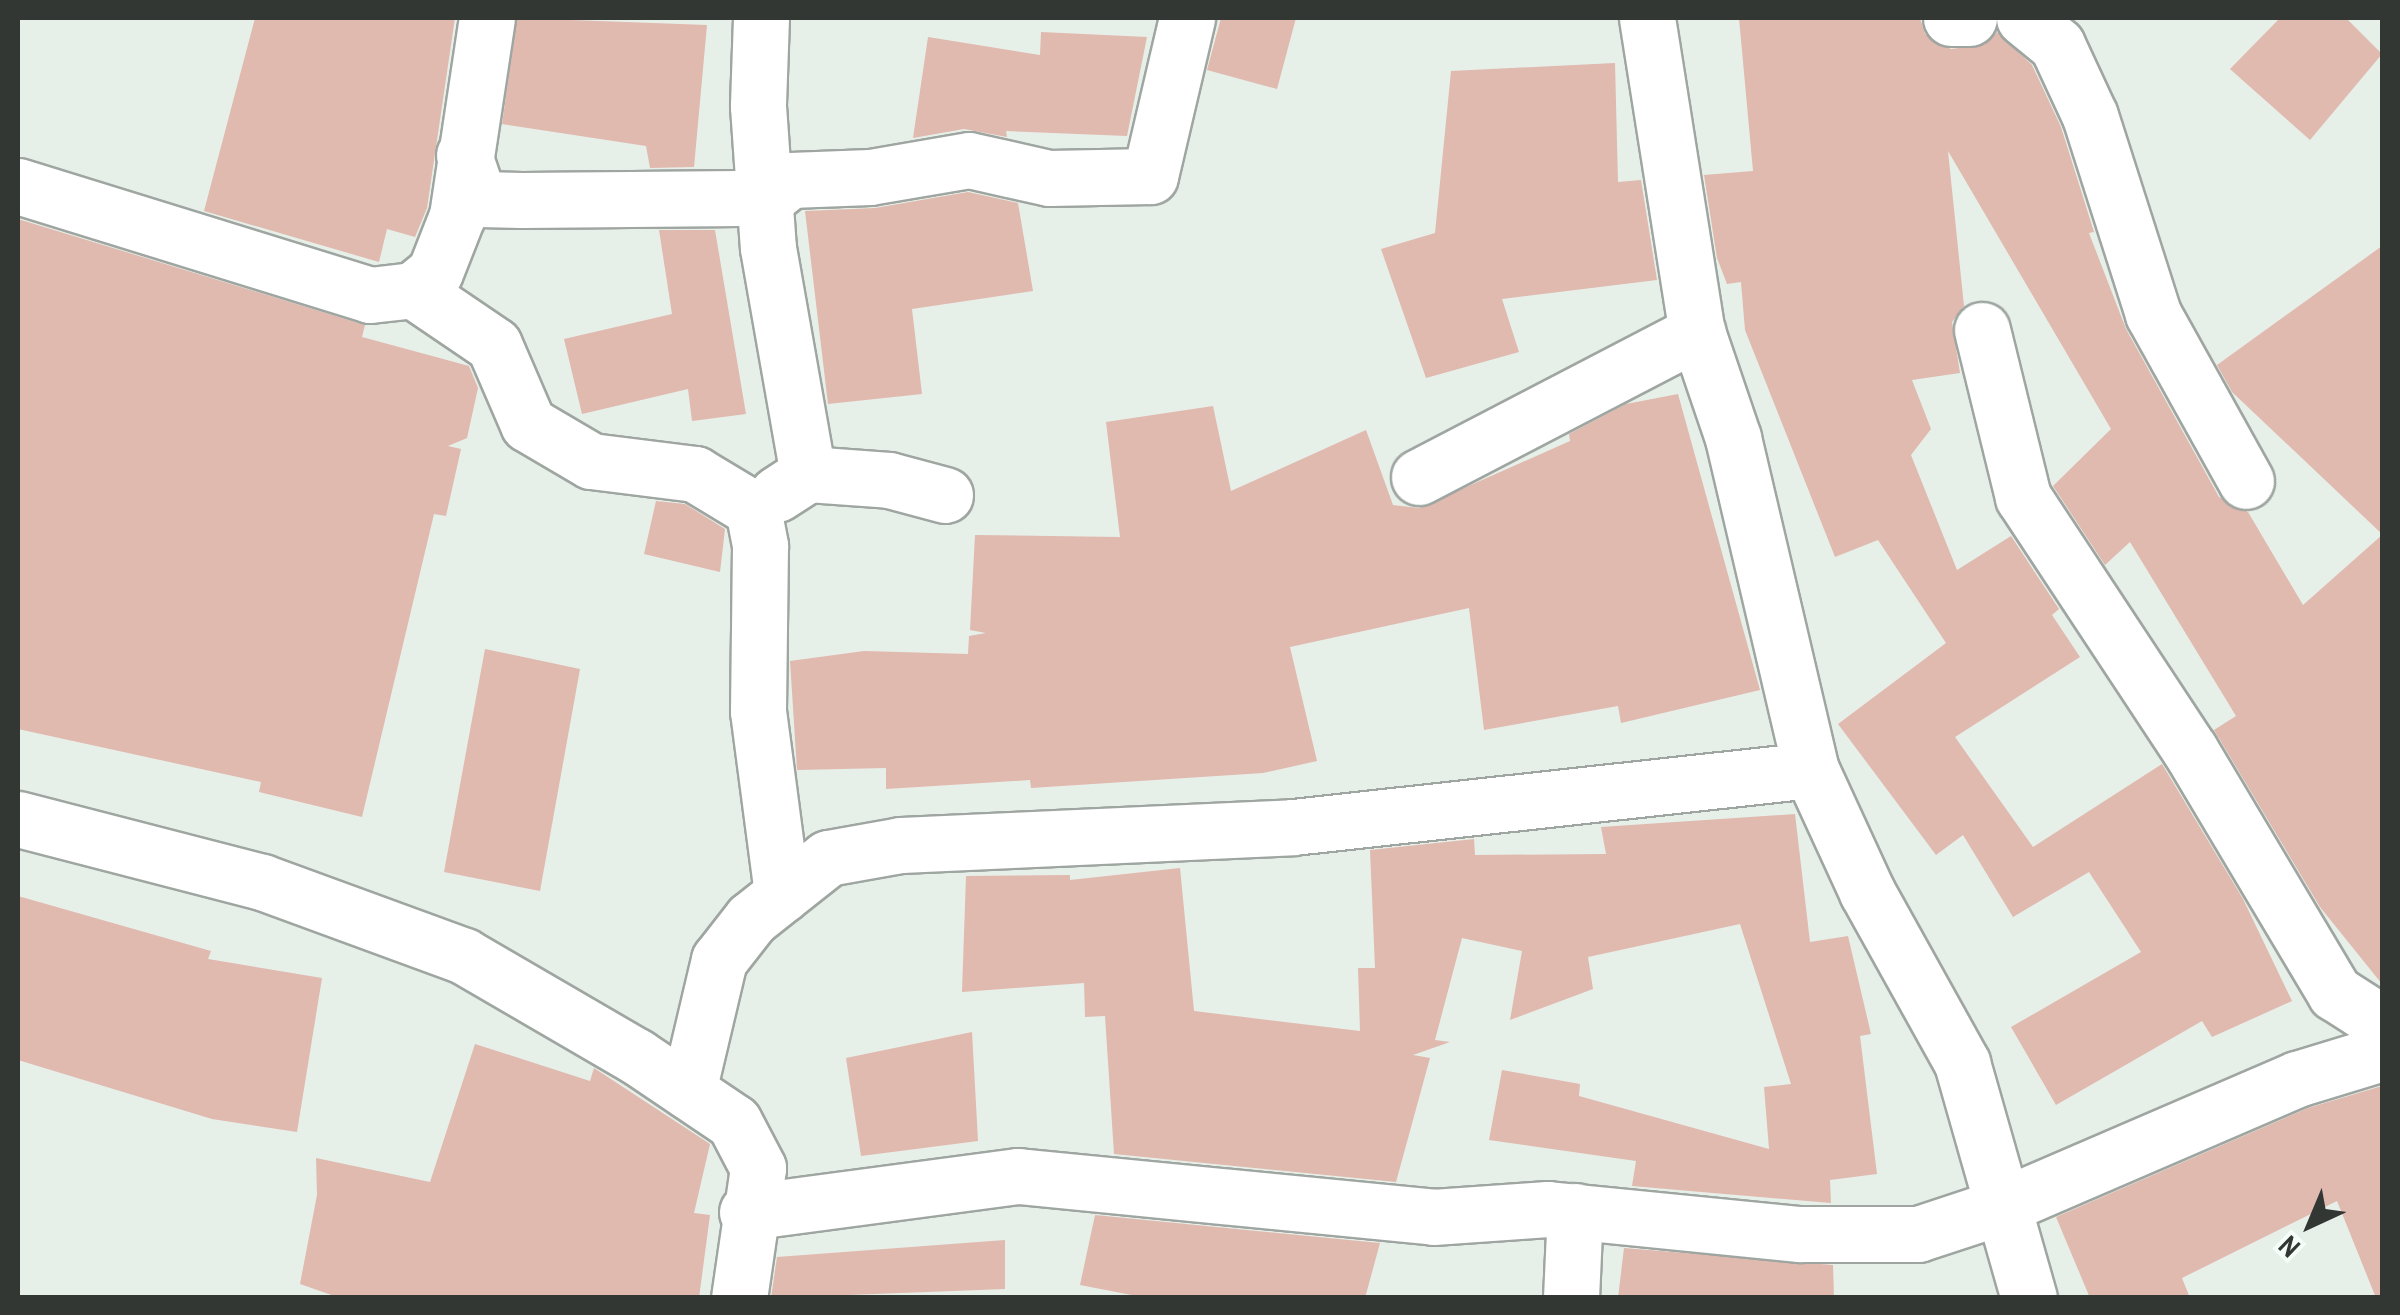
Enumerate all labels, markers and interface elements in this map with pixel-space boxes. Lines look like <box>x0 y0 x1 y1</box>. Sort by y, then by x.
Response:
north arrow <box>2260 1175 2360 1275</box>
text: N <box>2270 1227 2308 1266</box>

